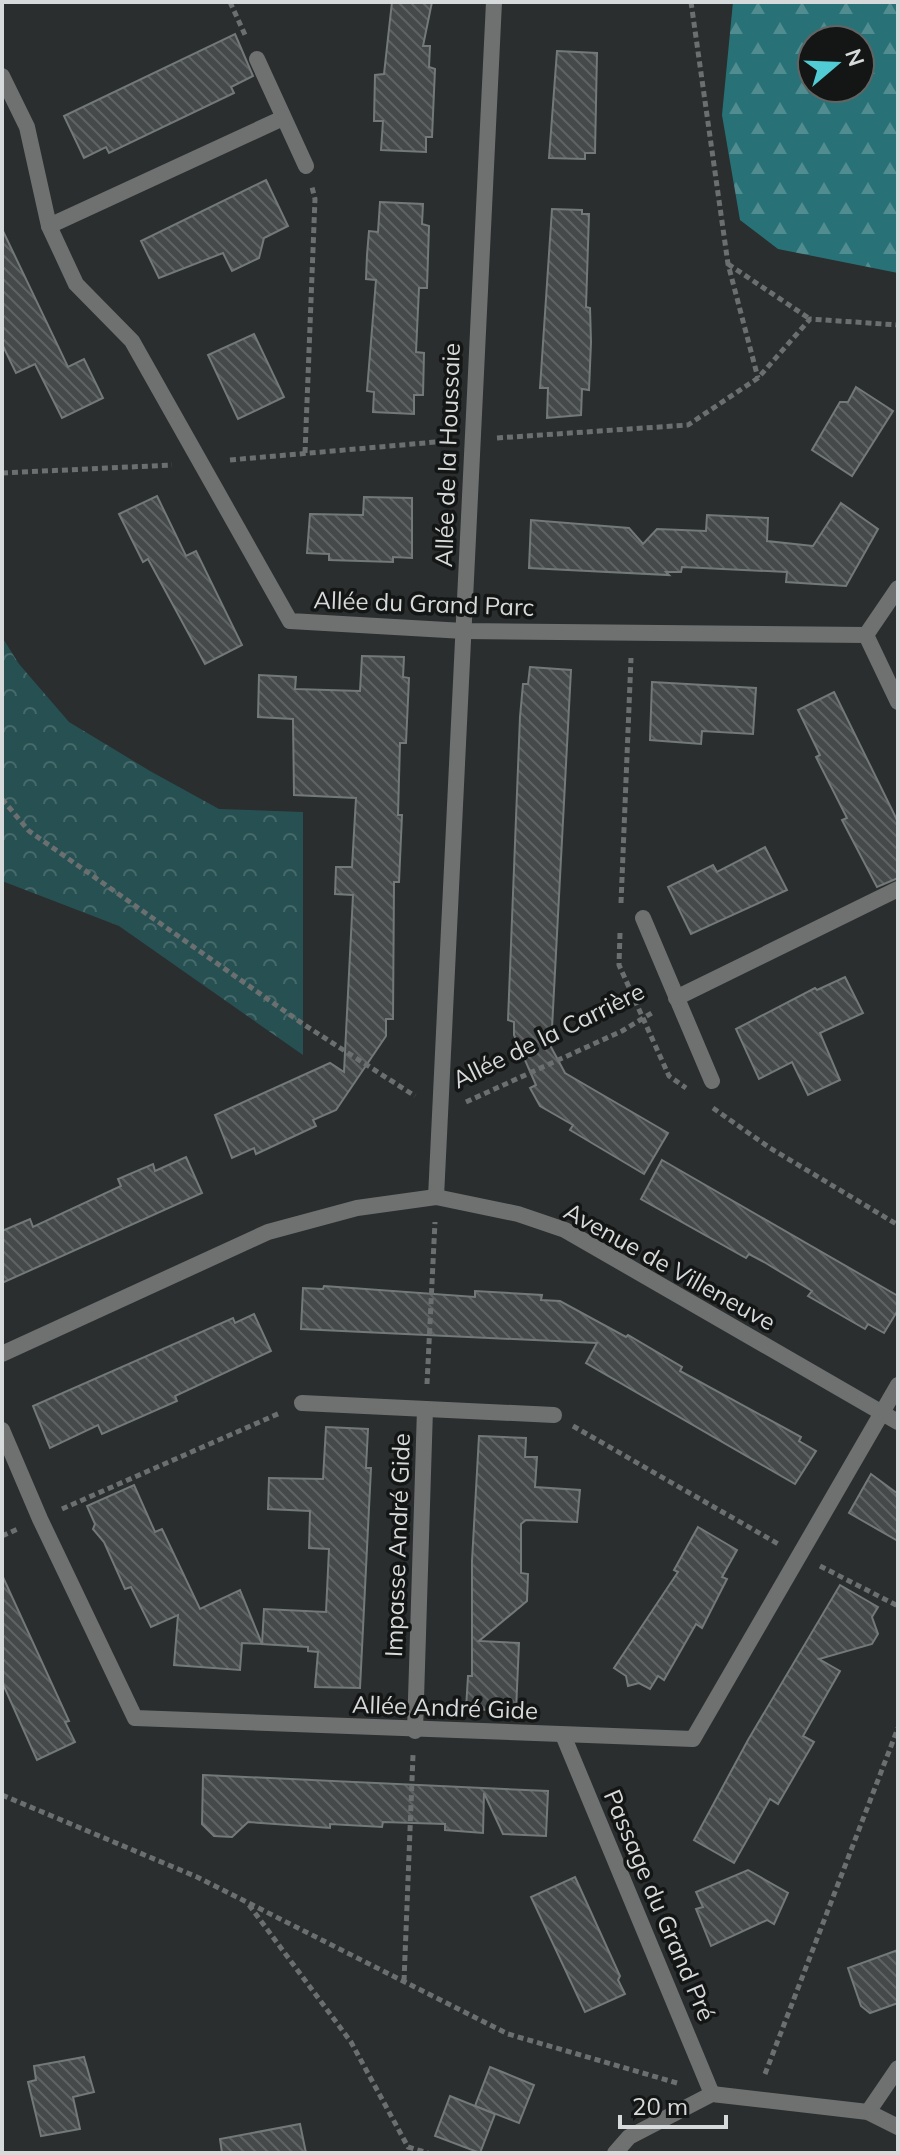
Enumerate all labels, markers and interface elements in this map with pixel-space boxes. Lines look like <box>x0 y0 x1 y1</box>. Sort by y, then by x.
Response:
north arrow <box>796 24 876 104</box>
text: N <box>839 45 871 70</box>
street label: Allée de la Houssaie <box>428 342 466 568</box>
street label: Allée du Grand Parc <box>313 584 535 622</box>
street label: Allée de la Carrière <box>447 976 649 1094</box>
street label: Avenue de Villeneuve <box>559 1195 781 1337</box>
street label: Impasse André Gide <box>378 1433 416 1657</box>
street label: Allée André Gide <box>351 1689 539 1725</box>
street label: Passage du Grand Pré <box>598 1785 722 2025</box>
scale bar <box>620 2079 726 2129</box>
text: 20 m <box>632 2091 688 2121</box>

